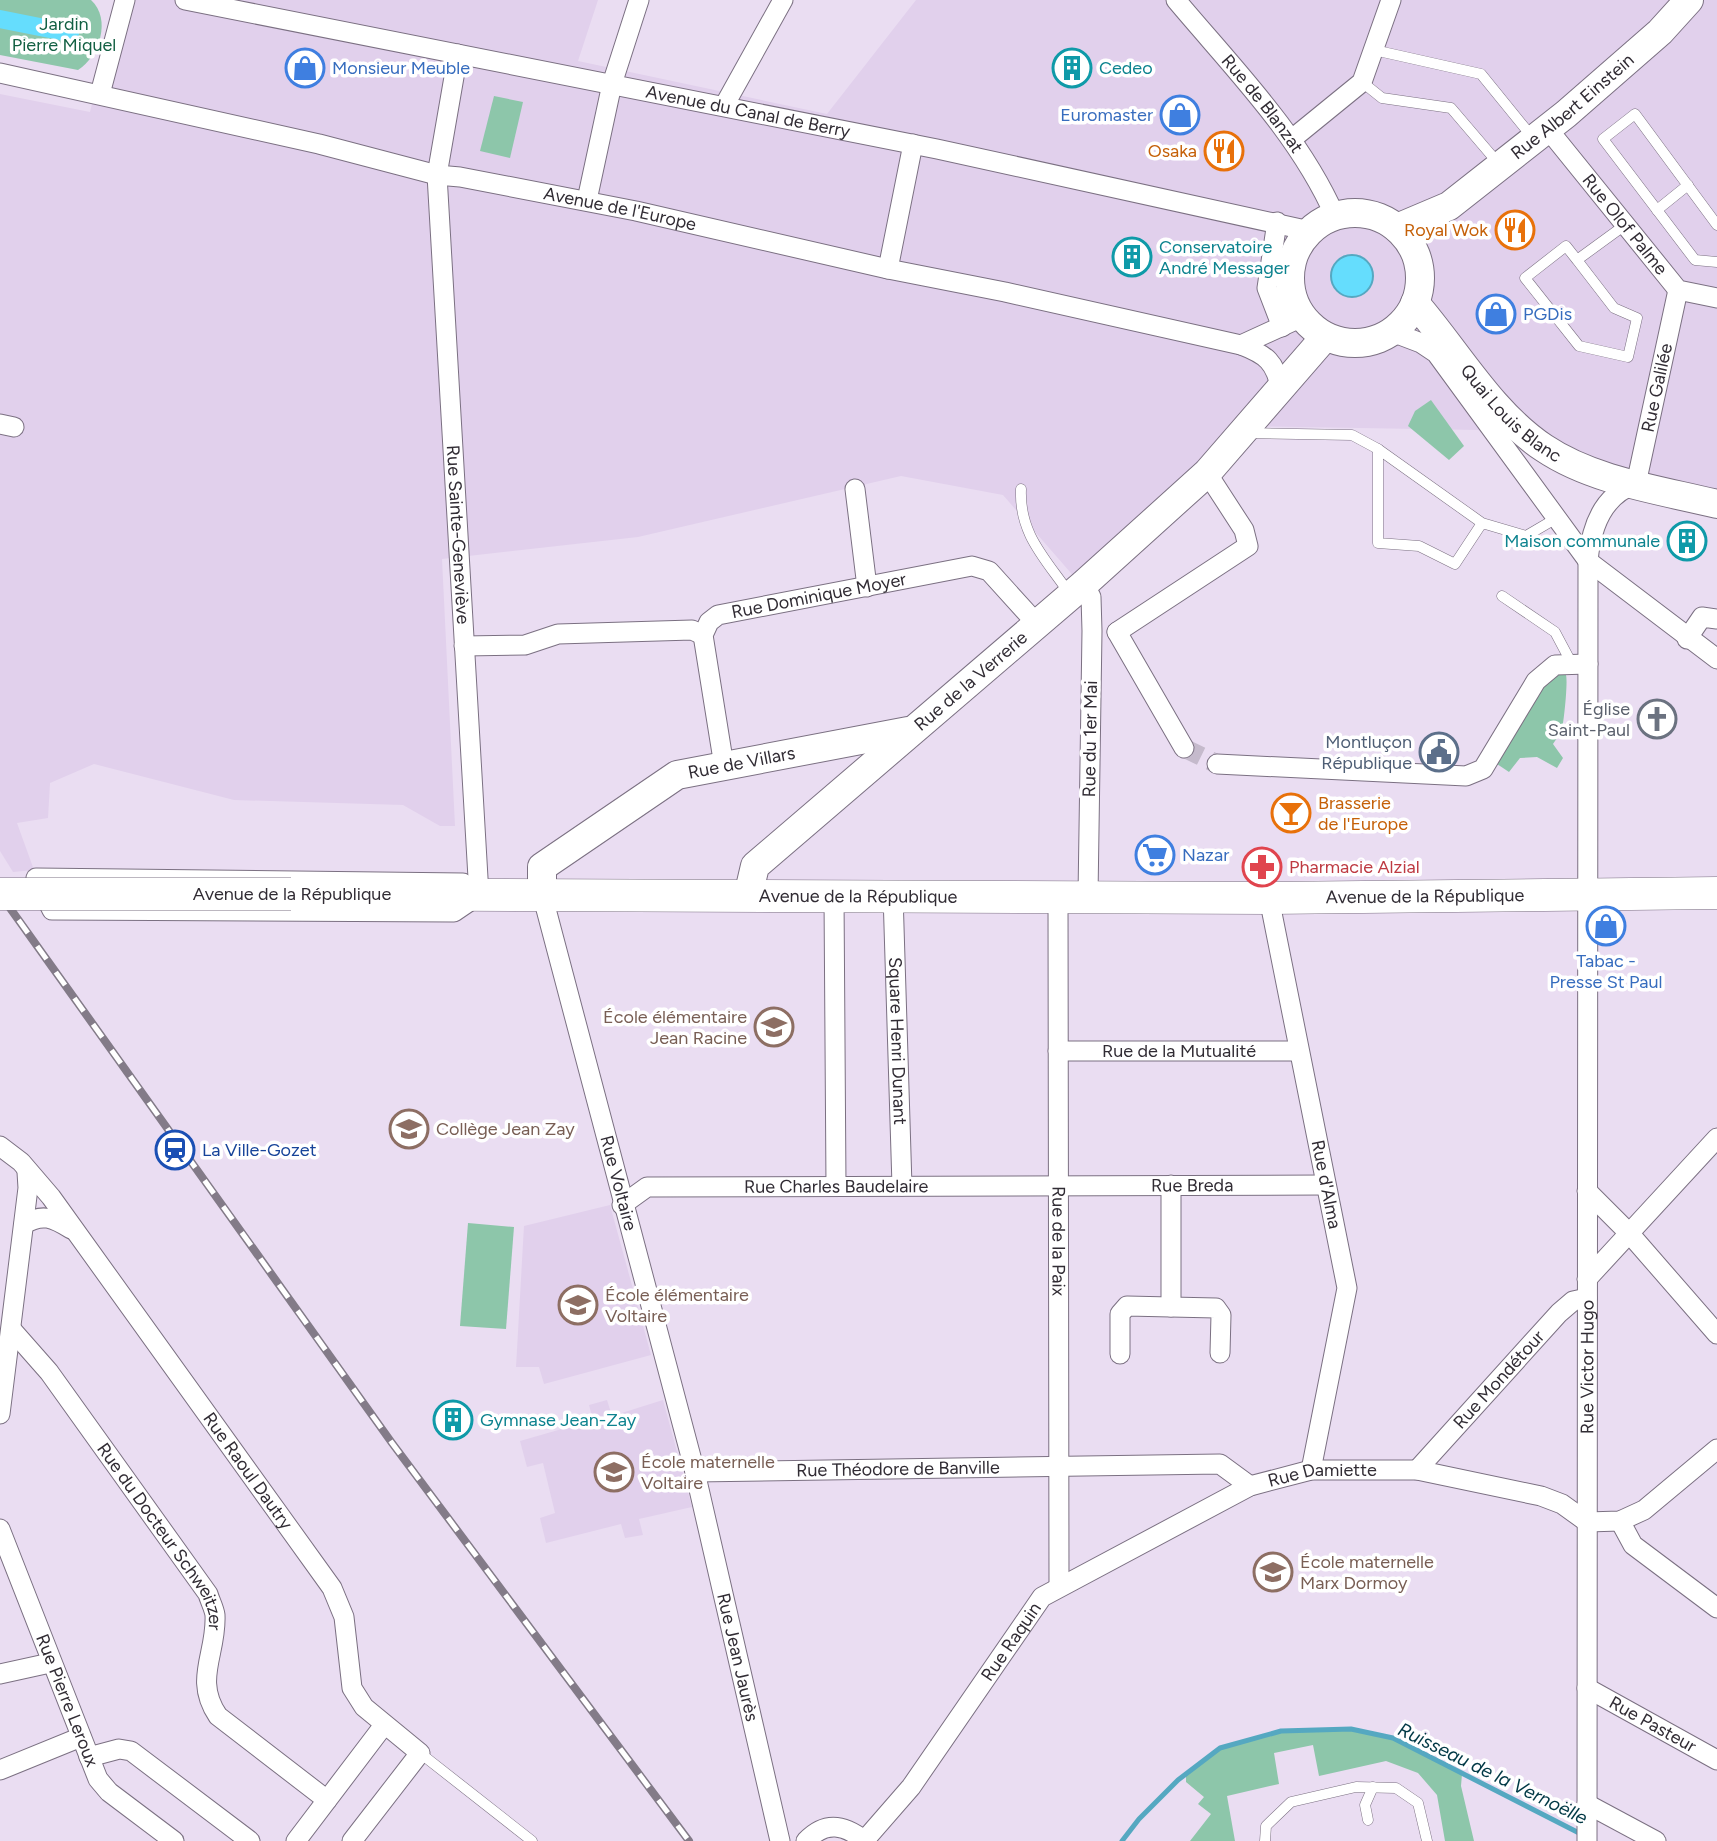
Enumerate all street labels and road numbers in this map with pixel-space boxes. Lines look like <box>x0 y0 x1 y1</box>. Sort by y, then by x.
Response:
street label: Rue Albert Einstein <box>1506 49 1638 164</box>
street label: Rue de Blanzat <box>1217 50 1308 157</box>
street label: Avenue du Canal de Berry <box>644 81 853 143</box>
street label: Rue Olof Palme <box>1578 169 1673 280</box>
street label: Avenue de l'Europe <box>542 182 699 236</box>
street label: Rue Galilée <box>1637 341 1677 434</box>
street label: Quai Louis Blanc <box>1456 360 1565 467</box>
street label: Rue Sainte-Geneviève <box>442 444 474 625</box>
street label: Rue Dominique Moyer <box>729 568 908 623</box>
street label: Rue de la Verrerie <box>910 626 1032 736</box>
street label: Rue du 1er Mai <box>1078 680 1102 798</box>
street label: Rue de Villars <box>686 742 797 784</box>
street label: Avenue de la République <box>193 883 391 905</box>
street label: Avenue de la République <box>1326 884 1525 908</box>
street label: Avenue de la République <box>759 885 958 908</box>
street label: Square Henri Dunant <box>884 957 911 1125</box>
street label: Rue de la Mutualité <box>1102 1040 1256 1062</box>
street label: Rue Voltaire <box>595 1133 642 1233</box>
street label: Rue d'Alma <box>1307 1138 1346 1231</box>
street label: Rue Breda <box>1151 1174 1233 1197</box>
street label: Rue Charles Baudelaire <box>744 1175 929 1198</box>
street label: Rue de la Paix <box>1047 1186 1070 1297</box>
street label: Rue Victor Hugo <box>1576 1300 1598 1434</box>
street label: Rue Mondétour <box>1449 1326 1549 1433</box>
street label: Rue Raoul Dautry <box>198 1408 298 1534</box>
street label: Rue du Docteur Schweitzer <box>92 1439 226 1631</box>
street label: Rue Théodore de Banville <box>796 1456 1000 1481</box>
street label: Rue Damiette <box>1265 1458 1377 1492</box>
street label: Rue Jean Jaurès <box>712 1591 763 1724</box>
street label: Rue Raquin <box>976 1598 1046 1685</box>
street label: Rue Pierre Leroux <box>31 1631 103 1770</box>
street label: Rue Pasteur <box>1605 1691 1700 1757</box>

